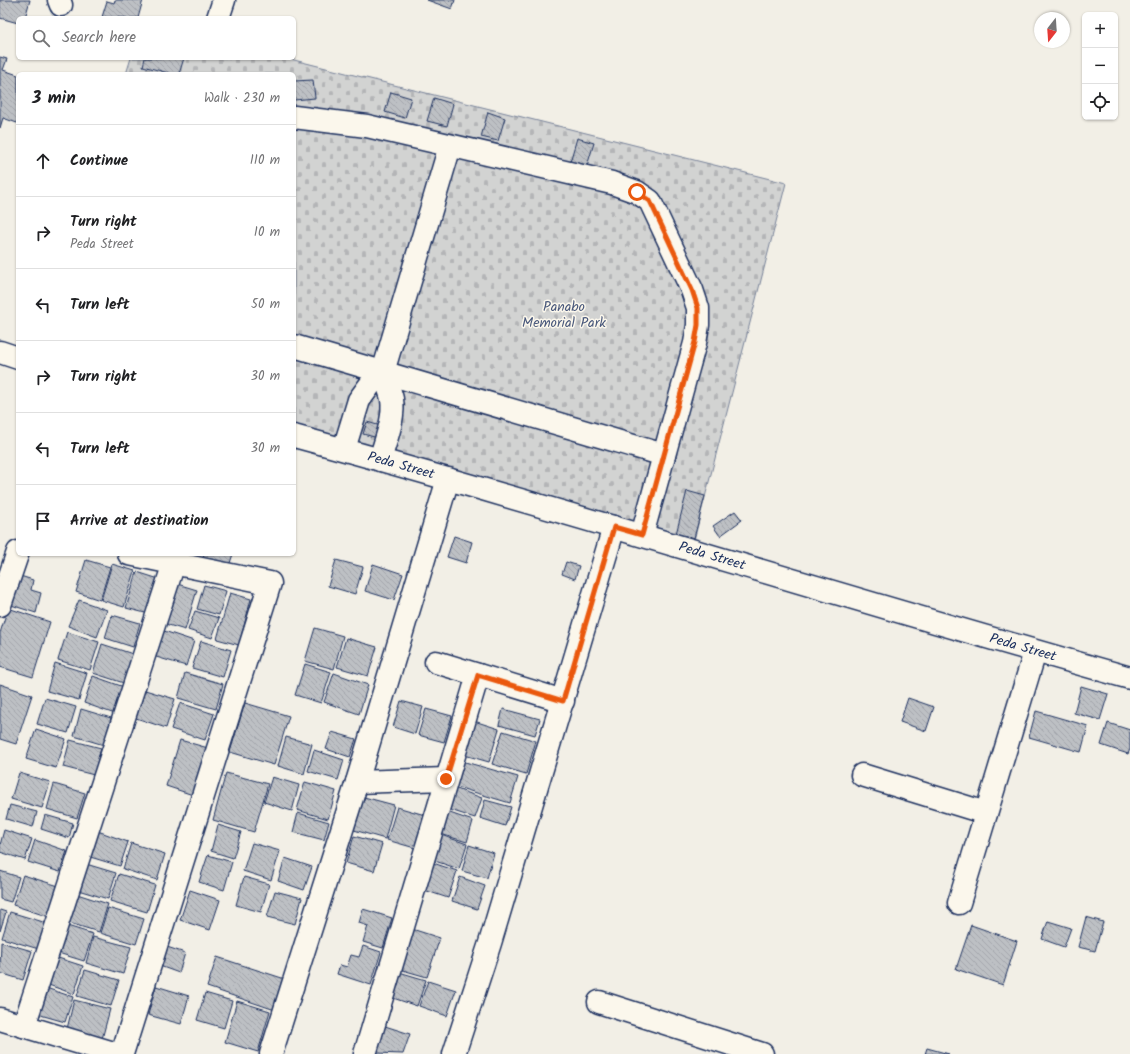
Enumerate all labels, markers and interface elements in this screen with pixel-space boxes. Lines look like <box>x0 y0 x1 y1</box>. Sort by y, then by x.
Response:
north arrow <box>1034 12 1070 48</box>
map controls <box>1082 12 1118 120</box>
button: + <box>1082 12 1118 48</box>
search box <box>16 16 296 60</box>
text: Search here <box>62 26 136 50</box>
icon: search <box>30 27 52 49</box>
button: − <box>1082 48 1118 84</box>
button: locate <box>1082 84 1118 120</box>
text: 3 min <box>32 85 76 112</box>
text: Walk · 230 m <box>204 88 280 109</box>
text: Continue <box>70 149 128 173</box>
icon: ahead <box>32 150 54 172</box>
text: 110 m <box>250 150 280 171</box>
route start <box>628 183 646 201</box>
text: Turn right <box>70 210 137 234</box>
icon: right <box>32 222 54 244</box>
text: 10 m <box>254 222 280 243</box>
text: Peda Street <box>70 234 134 255</box>
text: Turn left <box>70 293 130 317</box>
icon: left <box>32 294 54 316</box>
text: 50 m <box>251 294 280 315</box>
park label: Panabo Memorial Park <box>522 296 606 334</box>
text: Turn right <box>70 365 137 389</box>
icon: right <box>32 366 54 388</box>
text: 30 m <box>251 366 280 387</box>
text: Turn left <box>70 437 130 461</box>
icon: left <box>32 438 54 460</box>
text: 30 m <box>251 438 280 459</box>
street label: Peda Street <box>365 446 438 486</box>
text: Arrive at destination <box>70 509 209 533</box>
icon: arrive <box>32 510 54 532</box>
street label: Peda Street <box>676 536 749 577</box>
street label: Peda Street <box>987 627 1059 668</box>
route end <box>437 770 455 788</box>

